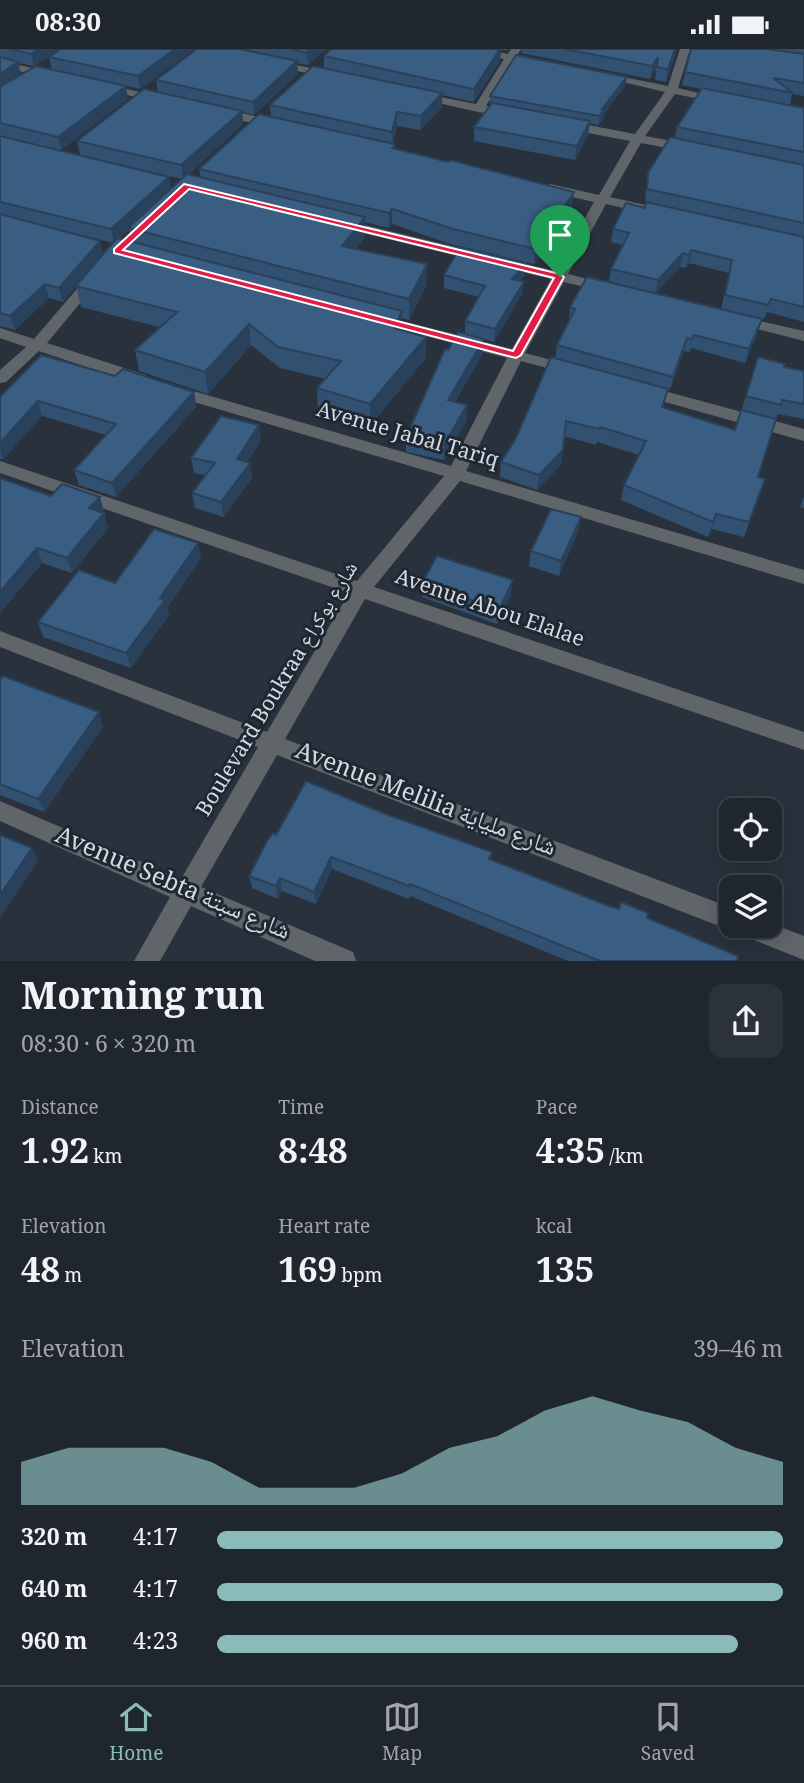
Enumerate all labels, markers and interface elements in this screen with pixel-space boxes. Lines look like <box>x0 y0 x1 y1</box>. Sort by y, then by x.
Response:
text: 08:30 <box>35 3 101 47</box>
pin <box>530 205 590 277</box>
icon: arrive <box>541 216 579 254</box>
street label: Avenue Jabal Tariq <box>312 394 502 480</box>
street label: Boulevard Boukraa شارع بوكراع <box>189 556 369 824</box>
street label: Avenue Abou Elalae <box>389 561 589 659</box>
street label: Avenue Melilia شارع ملياية <box>288 732 562 870</box>
map controls <box>719 798 782 938</box>
button: locate <box>719 798 782 861</box>
street label: Avenue Sebta شارع سبتة <box>48 817 296 953</box>
button: layers <box>719 875 782 938</box>
text: Morning run <box>21 968 265 1033</box>
button: share <box>709 984 783 1058</box>
text: 08:30 · 6 × 320 m <box>21 1027 196 1067</box>
text: Distance <box>21 1094 99 1126</box>
text: Time <box>278 1094 324 1126</box>
text: Pace <box>536 1094 577 1126</box>
text: 1.92 <box>21 1126 89 1185</box>
text: 8:48 <box>278 1126 348 1185</box>
text: 4:35 <box>536 1126 605 1185</box>
text: km <box>89 1143 122 1175</box>
text: /km <box>605 1143 644 1175</box>
text: Elevation <box>21 1213 107 1245</box>
text: Heart rate <box>278 1213 370 1245</box>
text: kcal <box>536 1213 572 1245</box>
text: 48 <box>21 1245 60 1304</box>
text: 169 <box>278 1245 337 1304</box>
text: 135 <box>536 1245 594 1304</box>
text: m <box>60 1262 82 1294</box>
text: bpm <box>337 1262 383 1294</box>
text: Elevation <box>21 1332 125 1372</box>
text: 39–46 m <box>693 1332 783 1372</box>
text: 320 m <box>21 1520 87 1560</box>
text: 4:17 <box>133 1520 178 1560</box>
text: 640 m <box>21 1572 87 1612</box>
text: 4:17 <box>133 1572 178 1612</box>
text: 960 m <box>21 1624 87 1664</box>
text: 4:23 <box>133 1624 178 1664</box>
tab: Home <box>109 1698 163 1772</box>
tab: Map <box>382 1698 422 1772</box>
tab: Saved <box>641 1698 695 1772</box>

